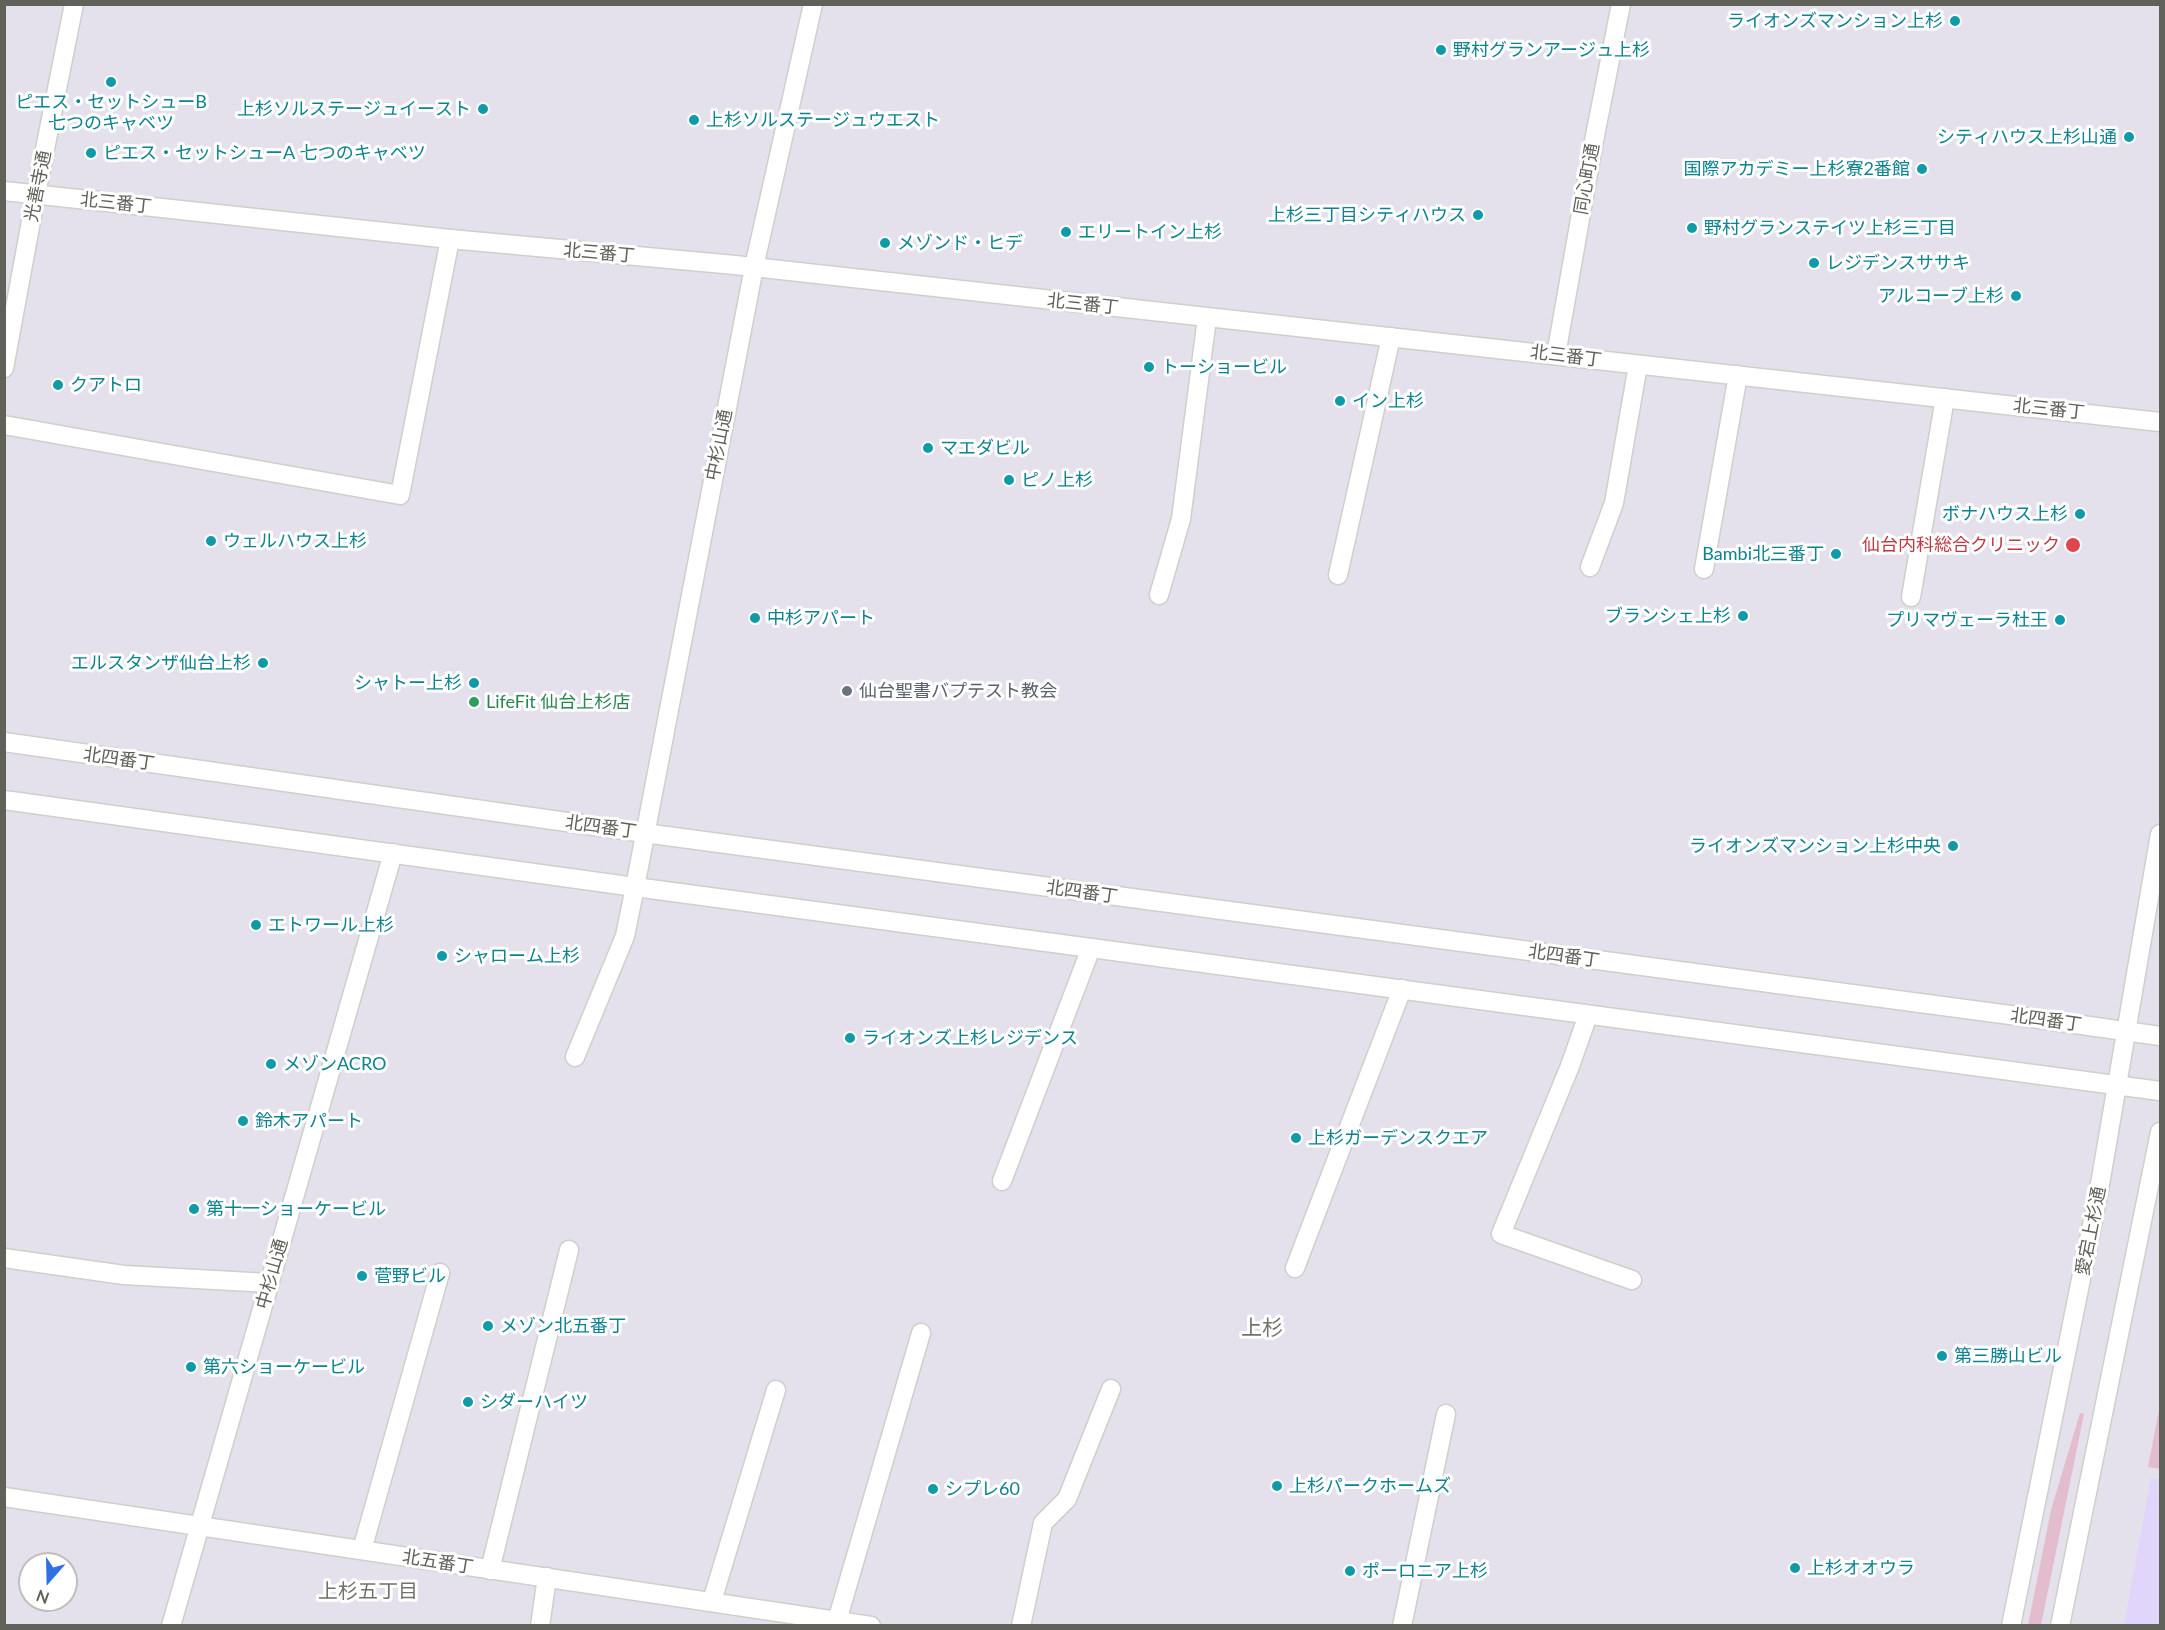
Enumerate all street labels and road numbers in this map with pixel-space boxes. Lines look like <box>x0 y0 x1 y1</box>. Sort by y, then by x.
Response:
street label: 同心町通 <box>1570 142 1604 216</box>
street label: 光善寺通 <box>21 149 55 223</box>
street label: 北三番丁 <box>79 188 153 218</box>
street label: 北三番丁 <box>562 239 636 267</box>
street label: 北三番丁 <box>1046 289 1120 319</box>
street label: 北三番丁 <box>1529 341 1603 371</box>
street label: 北三番丁 <box>2012 394 2086 424</box>
street label: 中杉山通 <box>702 408 736 482</box>
street label: 北四番丁 <box>82 743 156 775</box>
street label: 北四番丁 <box>564 811 638 843</box>
street label: 北四番丁 <box>1045 876 1119 908</box>
street label: 北四番丁 <box>1527 940 1601 972</box>
street label: 北四番丁 <box>2009 1004 2083 1036</box>
street label: 愛宕上杉通 <box>2072 1185 2110 1277</box>
street label: 中杉山通 <box>252 1236 292 1312</box>
street label: 北五番丁 <box>401 1546 475 1578</box>

